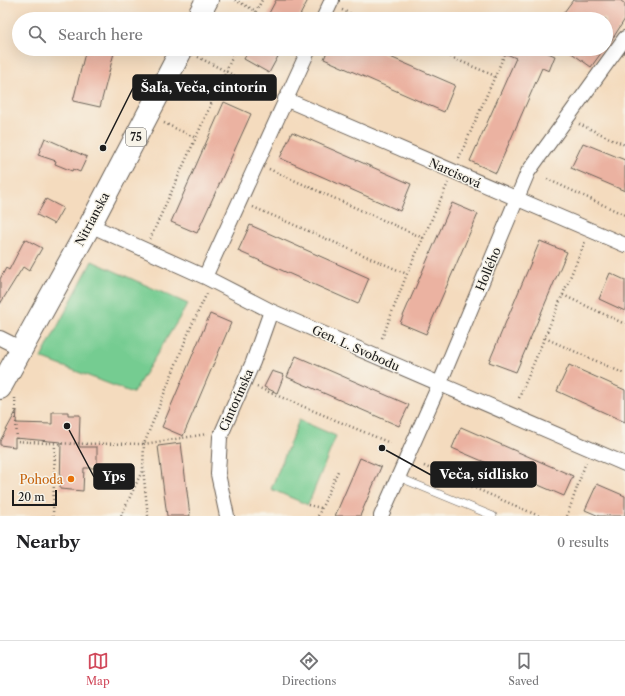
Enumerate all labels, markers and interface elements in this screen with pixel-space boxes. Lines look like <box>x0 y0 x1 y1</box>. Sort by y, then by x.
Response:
search box <box>12 12 613 56</box>
icon: search <box>26 23 48 45</box>
text: Search here <box>58 25 143 44</box>
callout: Šaľa, Veča, cintorín <box>133 75 276 100</box>
text: Šaľa, Veča, cintorín <box>141 79 267 95</box>
road number: 75 <box>126 128 146 146</box>
street label: Narcisová <box>427 155 484 191</box>
street label: Nitrianska <box>72 189 113 248</box>
street label: Hollého <box>472 245 504 293</box>
street label: Gen. L. Svobodu <box>310 322 403 374</box>
street label: Cintorínska <box>216 366 257 433</box>
callout: Veča, sídlisko <box>431 462 536 487</box>
callout: Yps <box>94 464 134 489</box>
text: Veča, sídlisko <box>438 466 529 482</box>
text: Yps <box>101 468 126 484</box>
place label: Pohoda <box>20 472 64 487</box>
marker: Pohoda <box>66 474 76 484</box>
scale bar <box>12 488 57 507</box>
text: 20 m <box>18 490 44 504</box>
text: Nearby <box>16 532 80 552</box>
text: 0 results <box>557 534 609 550</box>
tab: Map <box>86 650 110 688</box>
tab: Directions <box>282 650 336 688</box>
tab: Saved <box>508 650 539 688</box>

